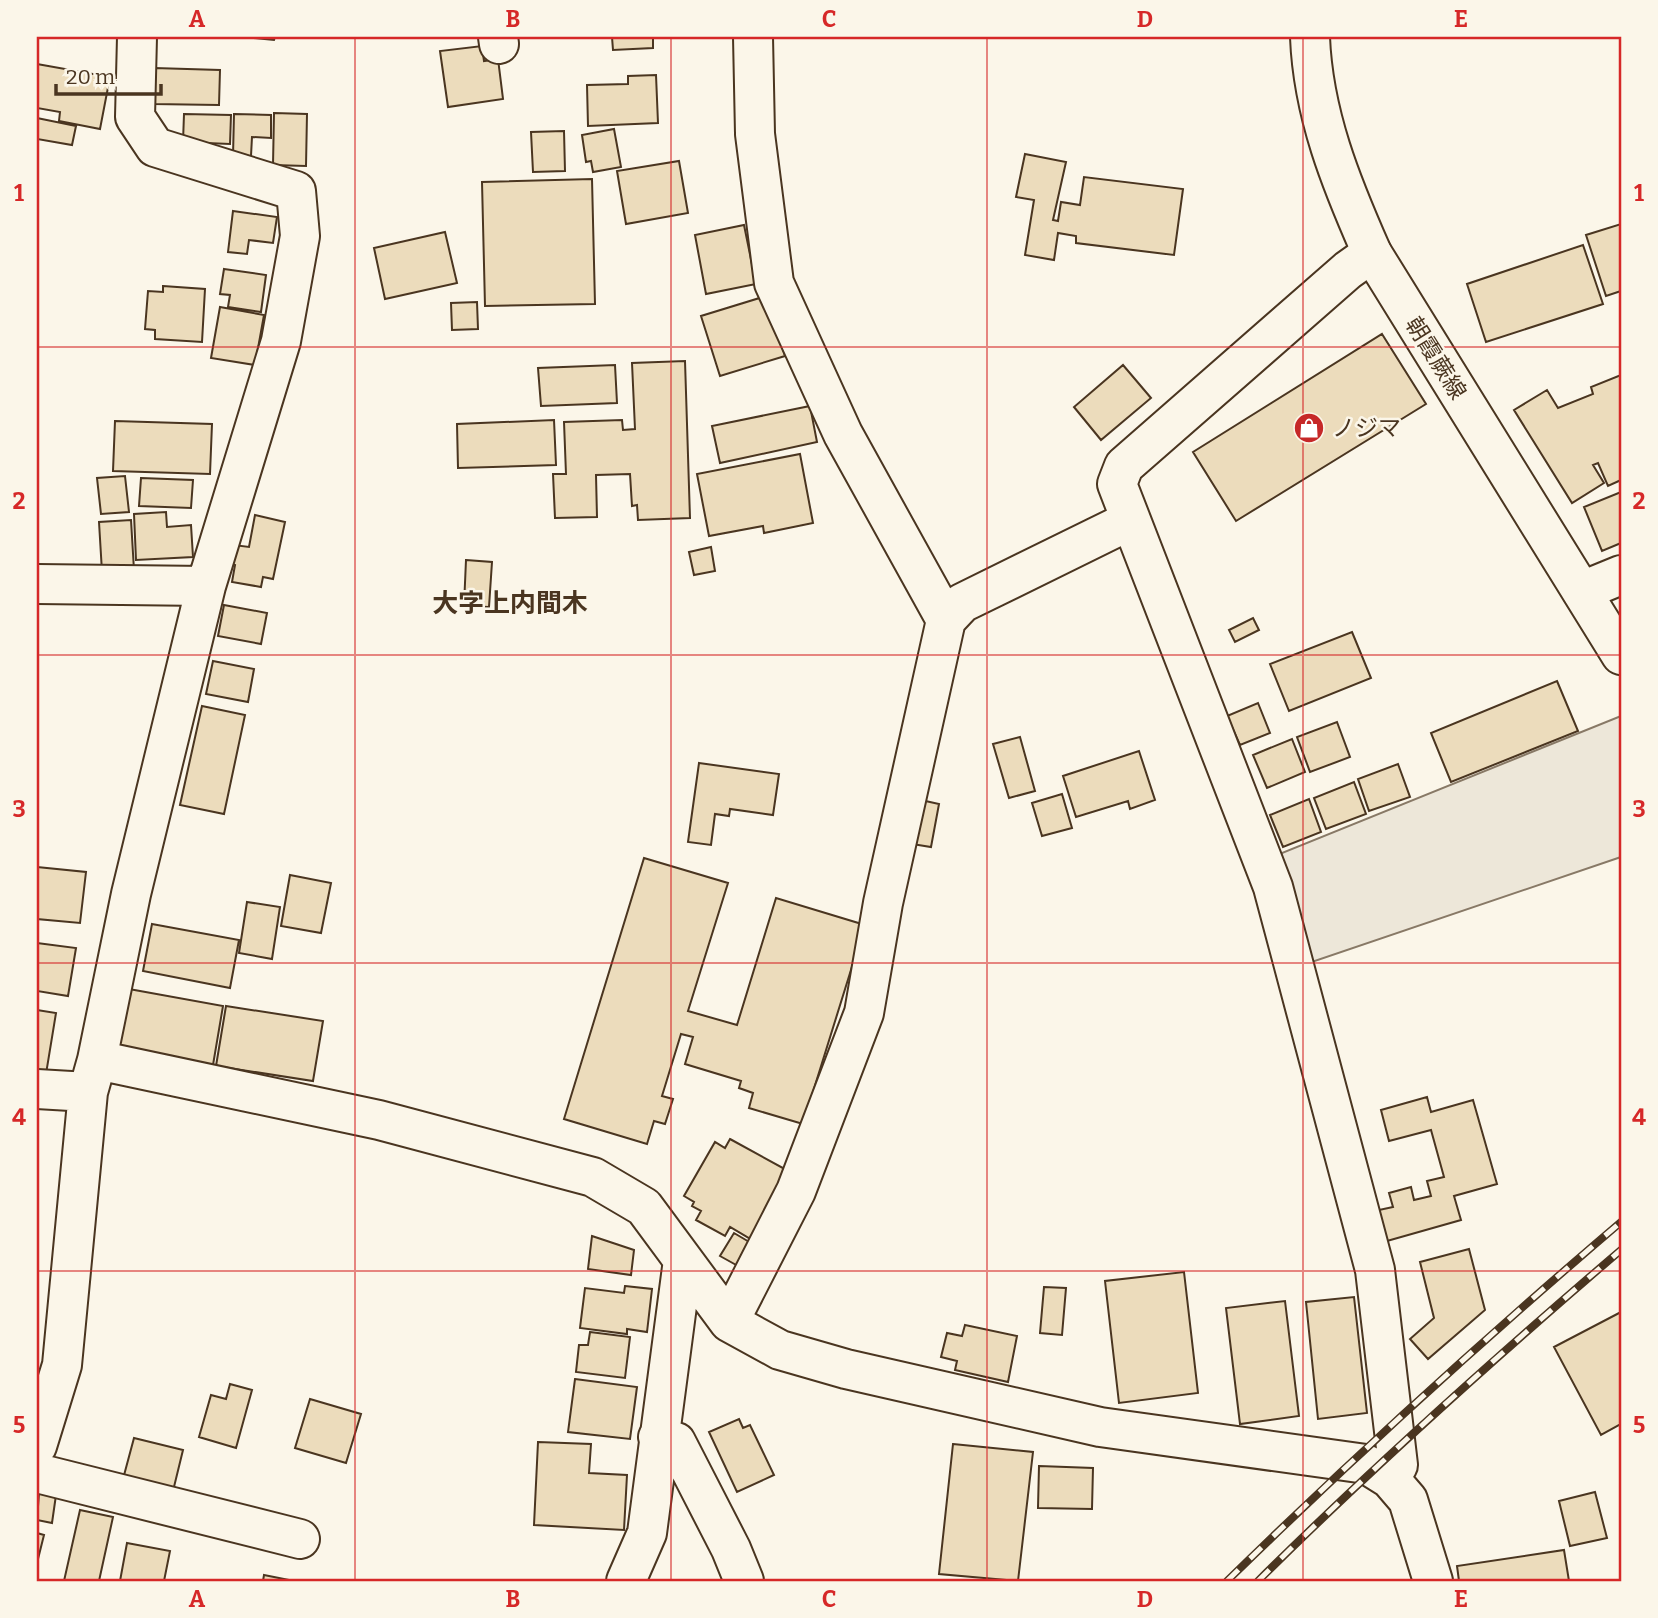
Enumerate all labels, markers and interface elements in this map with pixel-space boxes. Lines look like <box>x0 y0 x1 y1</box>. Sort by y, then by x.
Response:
text: A <box>189 5 206 33</box>
text: B <box>506 5 520 33</box>
text: C <box>822 5 836 33</box>
text: D <box>1137 5 1153 33</box>
text: E <box>1454 5 1468 33</box>
scale bar <box>56 52 161 96</box>
text: 20 m <box>66 64 115 90</box>
text: 1 <box>14 179 24 207</box>
text: 1 <box>1634 179 1644 207</box>
street label: 朝霞蕨線 <box>1400 312 1472 404</box>
shop icon: ノジマ <box>1292 411 1326 445</box>
place label: ノジマ <box>1332 414 1401 442</box>
text: 2 <box>13 487 26 515</box>
text: 2 <box>1633 487 1646 515</box>
district label: 大字上内間木 <box>432 588 588 619</box>
text: 3 <box>12 795 26 823</box>
text: 3 <box>1632 795 1646 823</box>
text: 4 <box>12 1103 26 1131</box>
text: 4 <box>1632 1103 1646 1131</box>
text: 5 <box>13 1411 25 1439</box>
text: 5 <box>1633 1411 1645 1439</box>
text: A <box>189 1585 206 1613</box>
text: B <box>506 1585 520 1613</box>
text: C <box>822 1585 836 1613</box>
text: D <box>1137 1585 1153 1613</box>
text: E <box>1454 1585 1468 1613</box>

